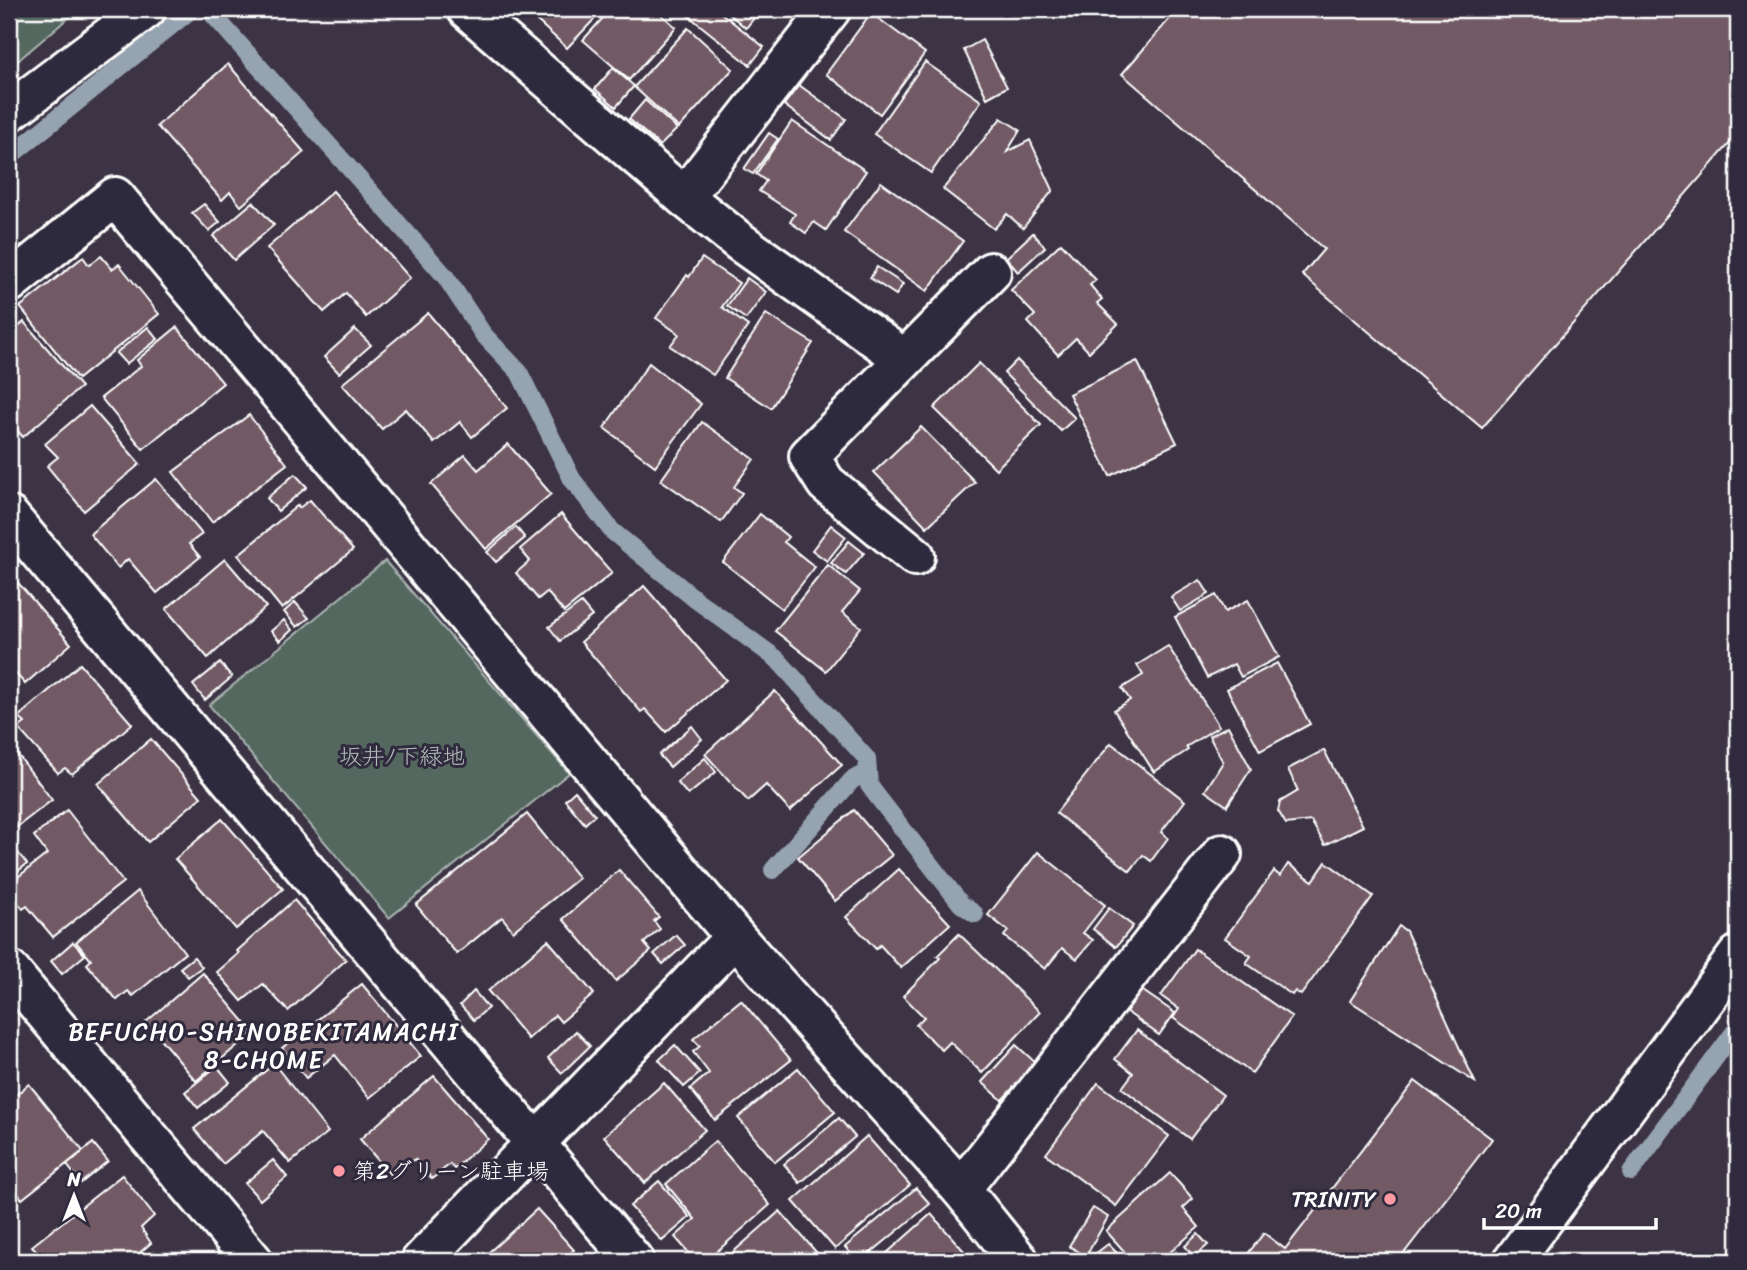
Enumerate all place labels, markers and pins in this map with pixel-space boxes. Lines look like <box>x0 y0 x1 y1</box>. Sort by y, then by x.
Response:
place label: 第2グリーン駐車場 <box>353 1151 549 1192</box>
marker: 第2グリーン駐車場 <box>331 1163 347 1179</box>
place label: TRINITY <box>1291 1179 1377 1220</box>
marker: TRINITY <box>1382 1191 1398 1207</box>

